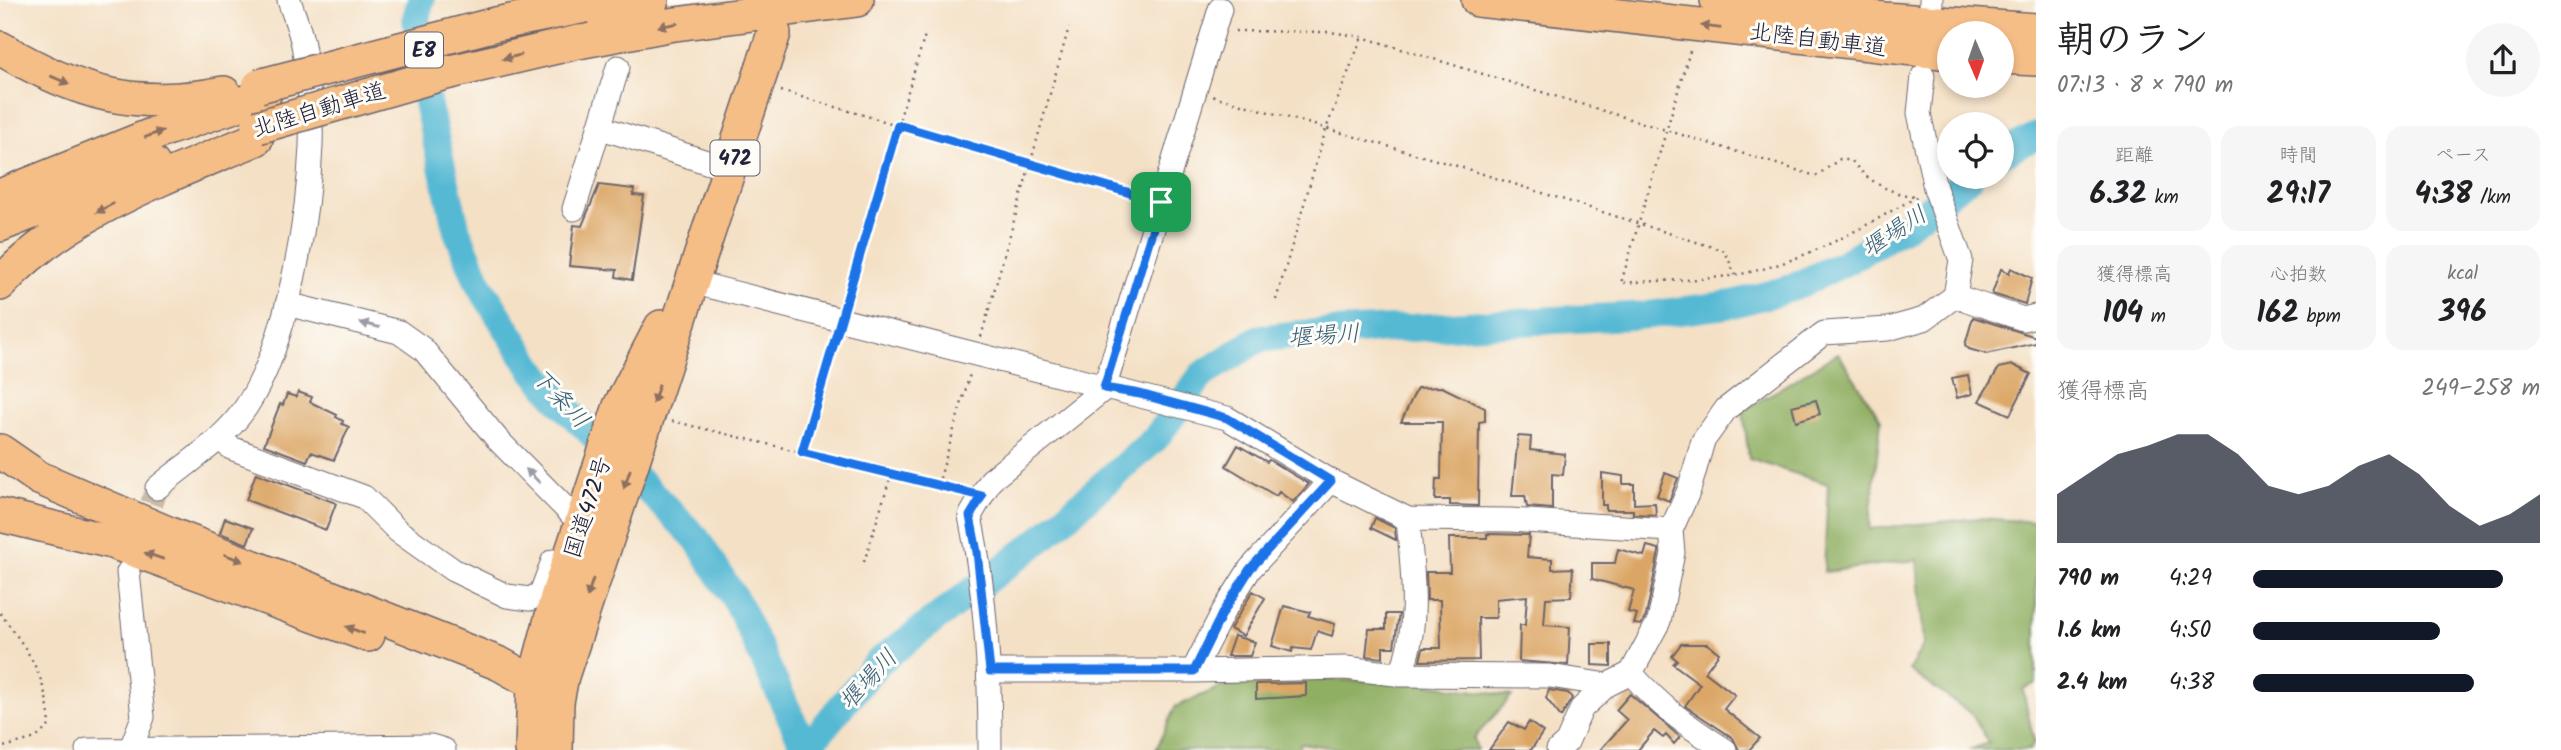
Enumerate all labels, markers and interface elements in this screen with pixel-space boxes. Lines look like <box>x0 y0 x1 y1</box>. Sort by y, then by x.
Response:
text: 朝のラン <box>2057 12 2209 72</box>
street label: 北陸自動車道 <box>1747 15 1888 67</box>
one-way arrow <box>657 20 679 31</box>
one-way arrow <box>1700 21 1722 32</box>
north arrow <box>1937 21 2014 98</box>
map controls <box>1937 21 2014 189</box>
button: share <box>2466 23 2540 97</box>
road number: E8 <box>405 32 443 68</box>
one-way arrow <box>501 52 523 63</box>
text: 07:13 · 8 × 790 m <box>2057 68 2233 104</box>
street label: 北陸自動車道 <box>248 74 391 148</box>
one-way arrow <box>50 75 71 86</box>
button: locate <box>1937 112 2014 189</box>
one-way arrow <box>144 128 165 139</box>
road number: 472 <box>710 140 760 176</box>
text: 距離 <box>2115 141 2153 171</box>
text: 時間 <box>2279 141 2318 171</box>
text: ペース <box>2435 141 2491 171</box>
text: 6.32 <box>2090 171 2147 219</box>
text: 29:17 <box>2267 171 2330 219</box>
text: 4:38 <box>2415 171 2473 219</box>
pin <box>1131 172 1191 232</box>
icon: arrive <box>1142 183 1180 221</box>
text: km <box>2147 183 2179 213</box>
text: /km <box>2473 183 2511 213</box>
water label: 堰場川 <box>1854 196 1936 268</box>
one-way arrow <box>95 202 115 214</box>
text: kcal <box>2447 259 2478 289</box>
text: 獲得標高 <box>2096 260 2172 290</box>
text: 心拍数 <box>2270 260 2327 290</box>
text: 396 <box>2439 289 2487 337</box>
text: 104 <box>2102 290 2143 338</box>
text: 162 <box>2256 290 2299 338</box>
text: m <box>2143 302 2166 332</box>
text: bpm <box>2299 302 2341 332</box>
water label: 堰場川 <box>1287 315 1361 358</box>
one-way arrow <box>359 319 381 330</box>
water label: 下条川 <box>521 359 599 439</box>
text: 249–258 m <box>2422 371 2540 407</box>
text: 獲得標高 <box>2057 374 2149 410</box>
one-way arrow <box>650 383 661 404</box>
street label: 国道472号 <box>555 452 622 563</box>
one-way arrow <box>525 467 542 484</box>
one-way arrow <box>621 468 632 489</box>
one-way arrow <box>143 550 164 561</box>
one-way arrow <box>223 553 244 564</box>
text: 790 m <box>2057 561 2119 597</box>
text: 4:29 <box>2169 561 2212 597</box>
one-way arrow <box>585 578 595 599</box>
text: 1.6 km <box>2057 613 2121 649</box>
text: 4:50 <box>2169 613 2211 649</box>
one-way arrow <box>345 625 366 636</box>
water label: 堰場川 <box>830 640 908 720</box>
text: 2.4 km <box>2057 665 2127 701</box>
text: 4:38 <box>2169 665 2214 701</box>

